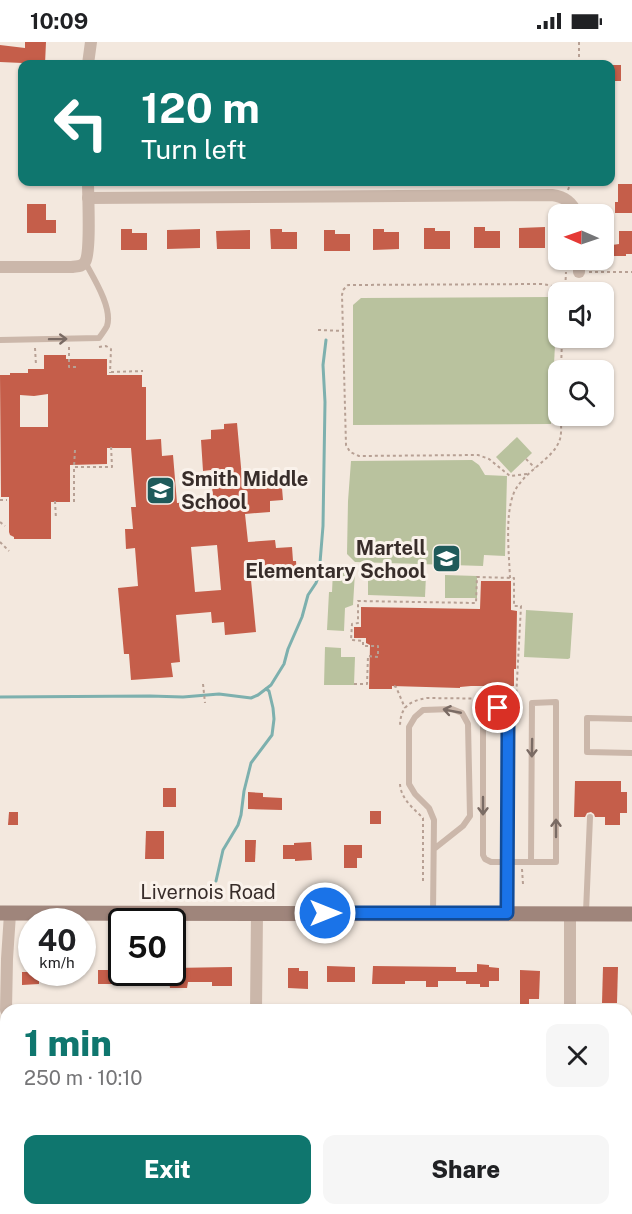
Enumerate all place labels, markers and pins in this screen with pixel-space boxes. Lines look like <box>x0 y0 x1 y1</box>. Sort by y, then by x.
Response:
place label: Smith Middle School <box>181 467 308 514</box>
school or university icon: Smith Middle School <box>144 475 176 507</box>
place label: Martell Elementary School <box>245 536 426 583</box>
school or university icon: Martell Elementary School <box>431 543 463 575</box>
pin <box>472 682 523 733</box>

